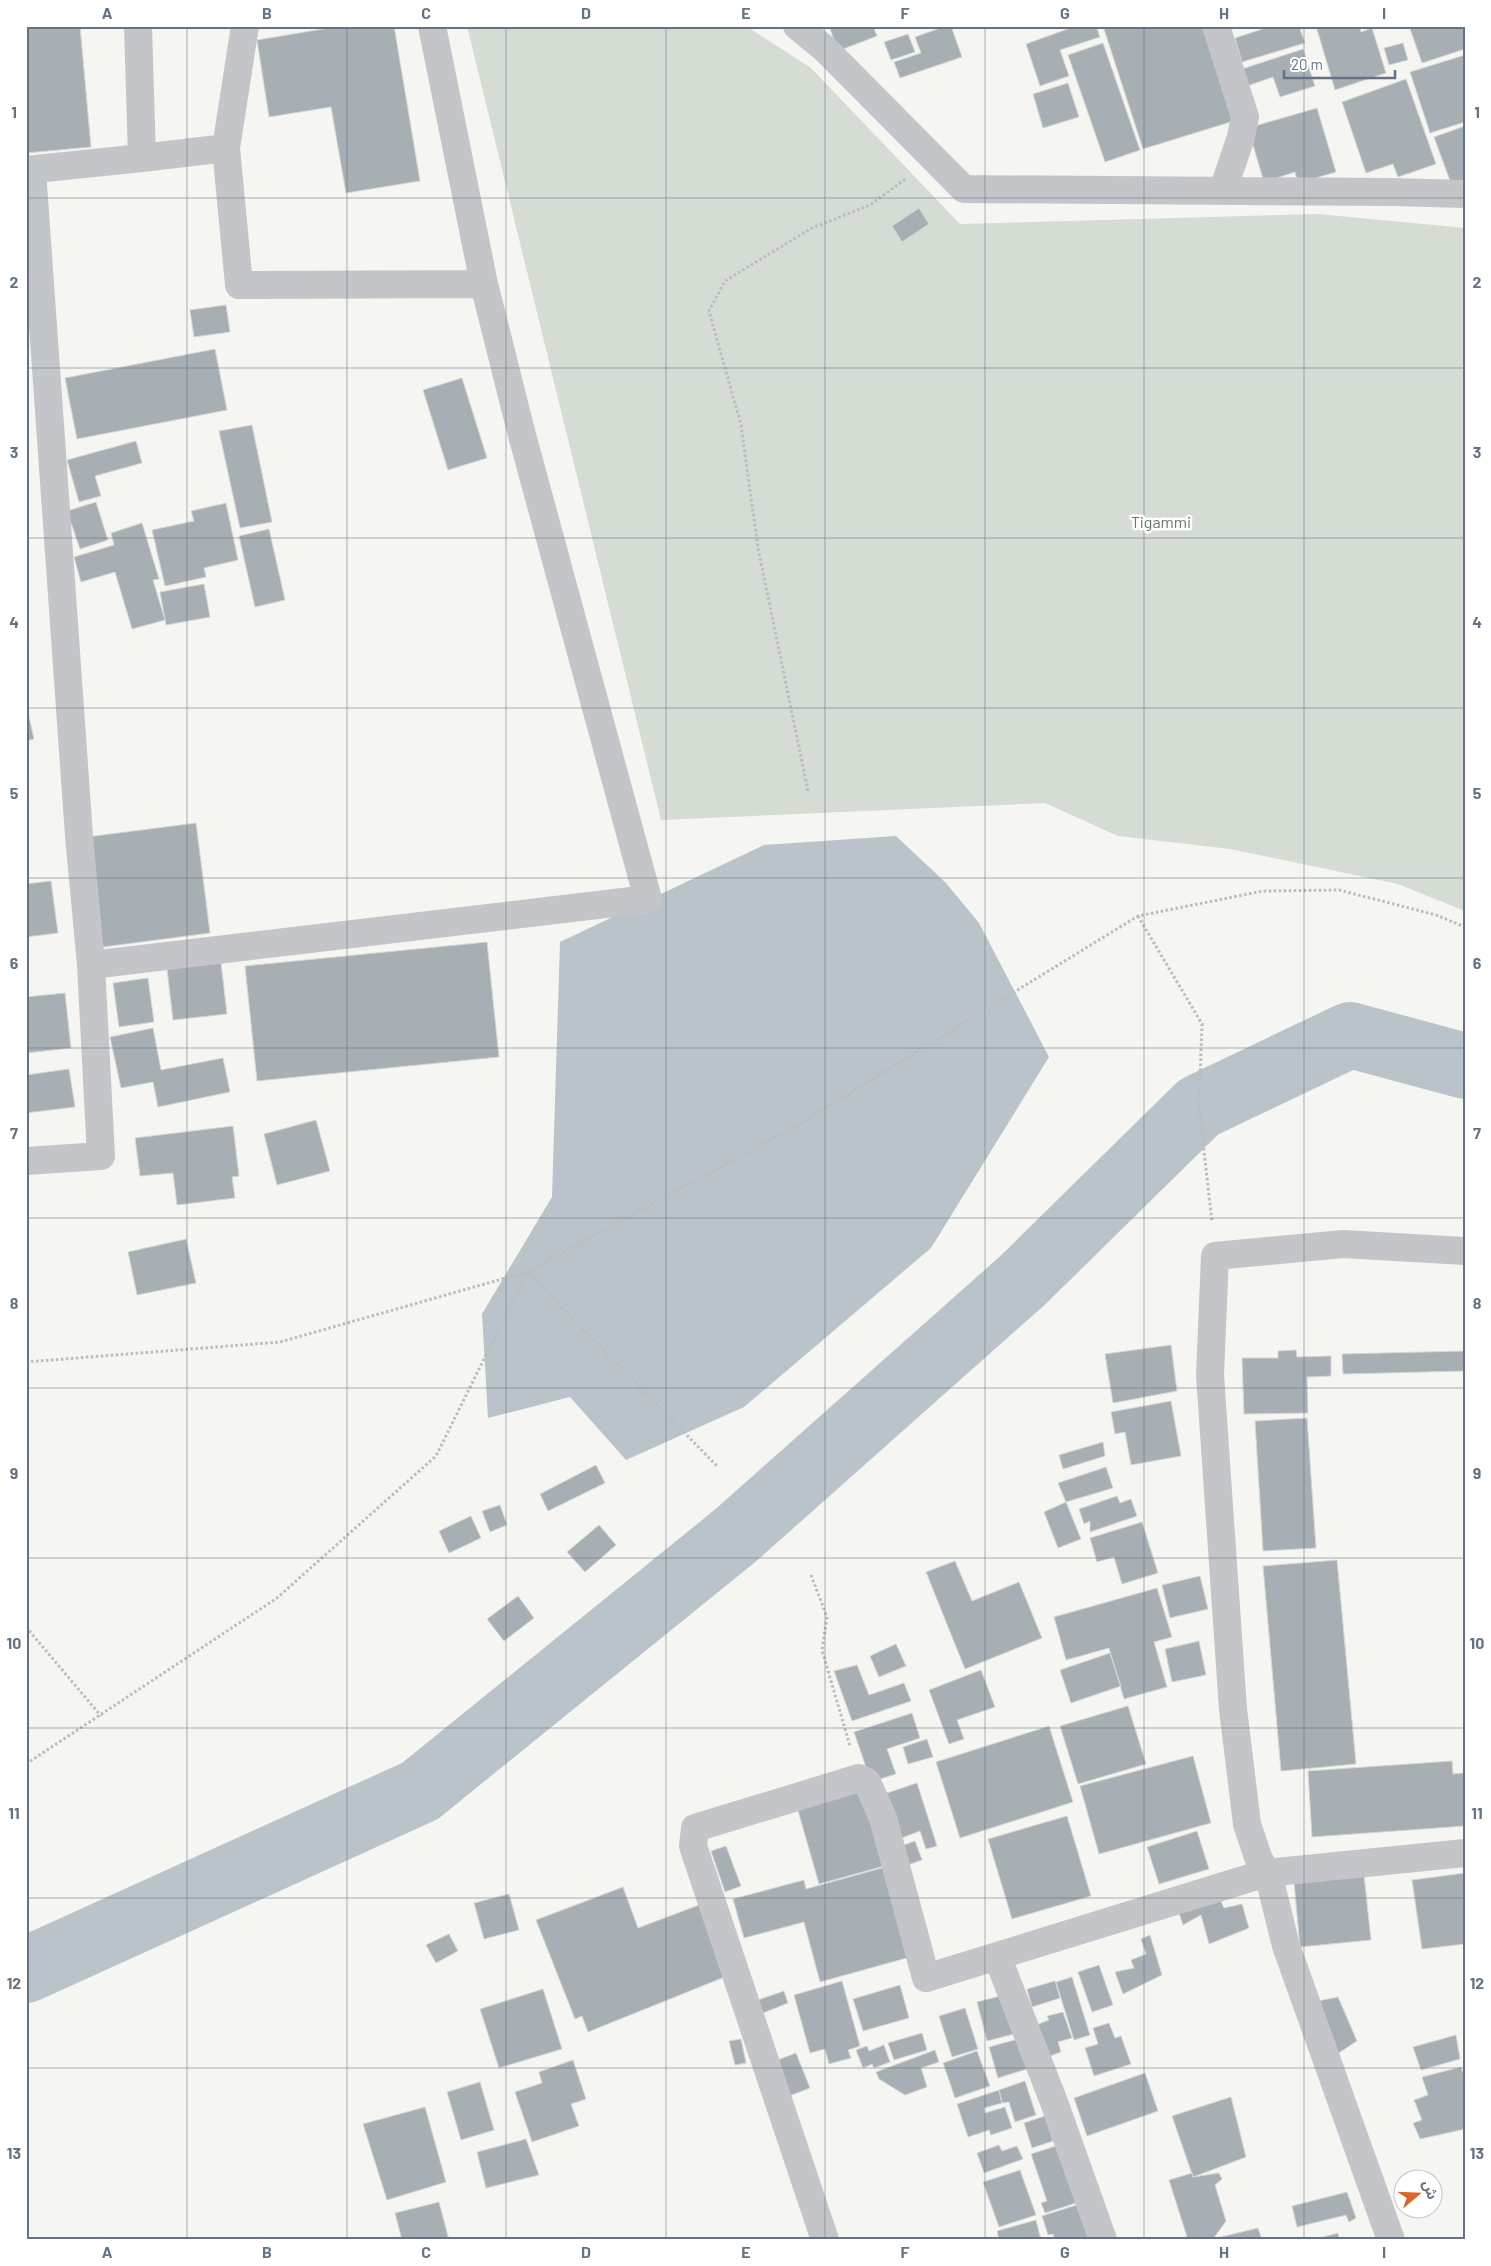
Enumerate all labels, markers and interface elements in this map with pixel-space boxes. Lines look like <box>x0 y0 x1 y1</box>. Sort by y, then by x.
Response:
text: A <box>102 3 113 22</box>
text: B <box>262 3 272 22</box>
text: C <box>421 3 431 22</box>
text: D <box>581 3 591 22</box>
text: E <box>741 3 751 22</box>
text: F <box>901 3 910 22</box>
text: G <box>1060 3 1070 22</box>
text: H <box>1219 3 1229 22</box>
text: I <box>1382 3 1386 22</box>
scale bar <box>1284 48 1395 80</box>
text: 20 m <box>1291 55 1323 73</box>
text: 1 <box>11 102 17 121</box>
text: 1 <box>1474 102 1480 121</box>
text: 2 <box>10 272 19 291</box>
text: 2 <box>1473 272 1482 291</box>
text: 3 <box>10 442 18 461</box>
text: 3 <box>1473 442 1481 461</box>
park label: Tigammi <box>1131 512 1191 531</box>
text: 4 <box>9 612 19 631</box>
text: 4 <box>1472 612 1482 631</box>
text: 5 <box>10 783 19 802</box>
text: 5 <box>1473 783 1482 802</box>
text: 6 <box>10 953 19 972</box>
text: 6 <box>1473 953 1482 972</box>
text: 7 <box>10 1123 18 1142</box>
text: 7 <box>1473 1123 1481 1142</box>
text: 8 <box>10 1293 19 1312</box>
text: 8 <box>1473 1293 1482 1312</box>
text: 9 <box>10 1463 18 1482</box>
text: 9 <box>1473 1463 1481 1482</box>
text: 10 <box>7 1633 21 1652</box>
text: 10 <box>1470 1633 1484 1652</box>
text: 11 <box>8 1803 20 1822</box>
text: 11 <box>1471 1803 1483 1822</box>
text: 12 <box>7 1973 21 1992</box>
text: 12 <box>1470 1973 1484 1992</box>
text: 13 <box>7 2143 21 2162</box>
text: 13 <box>1470 2143 1484 2162</box>
north arrow <box>1394 2168 1444 2218</box>
text: ش <box>1420 2178 1442 2201</box>
text: A <box>102 2242 113 2261</box>
text: B <box>262 2242 272 2261</box>
text: C <box>421 2242 431 2261</box>
text: D <box>581 2242 591 2261</box>
text: E <box>741 2242 751 2261</box>
text: F <box>901 2242 910 2261</box>
text: G <box>1060 2242 1070 2261</box>
text: H <box>1219 2242 1229 2261</box>
text: I <box>1382 2242 1386 2261</box>

